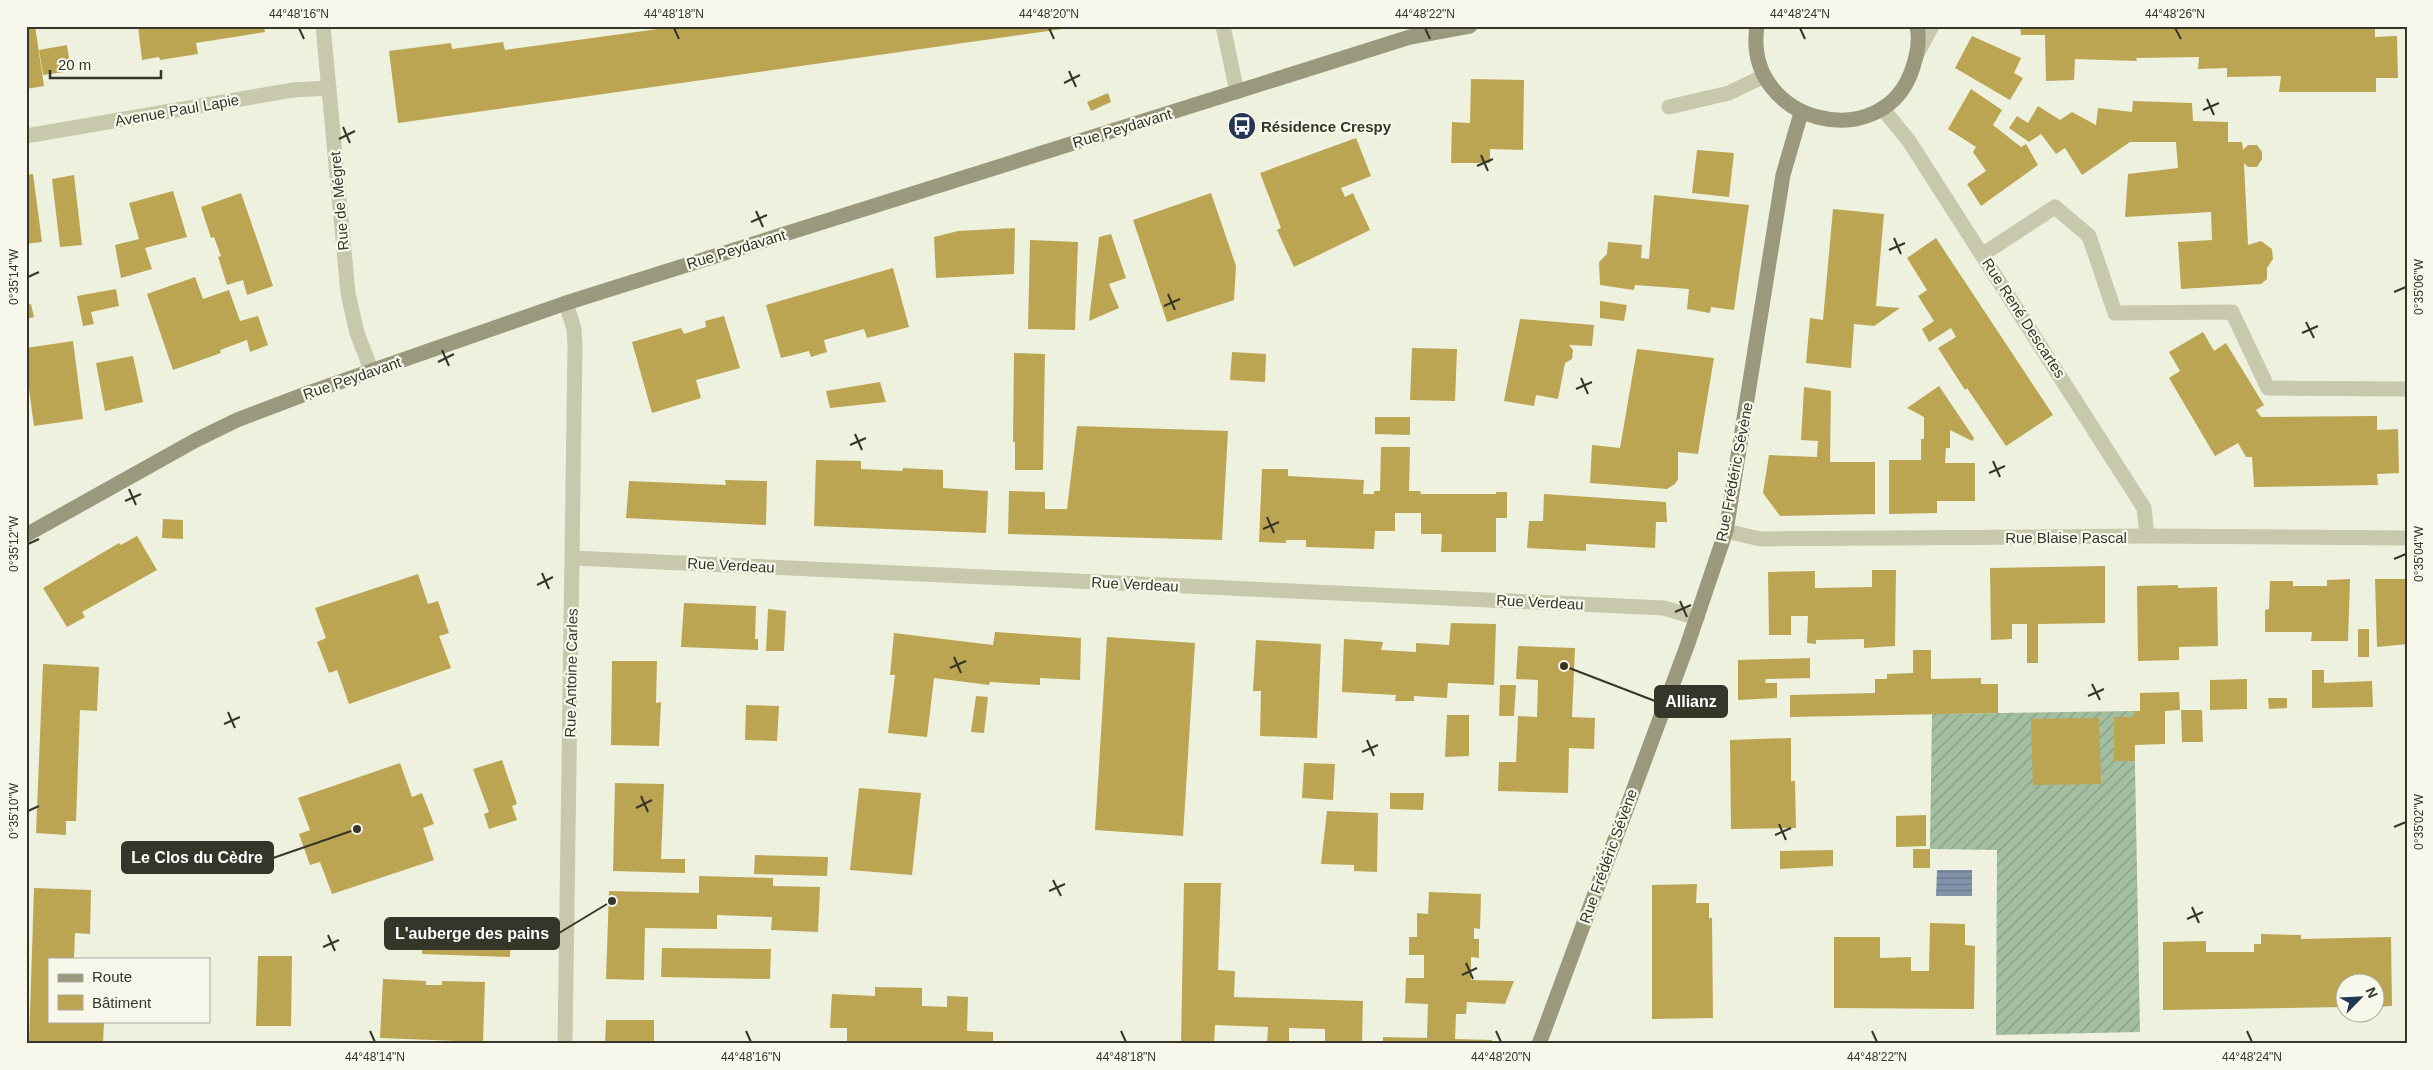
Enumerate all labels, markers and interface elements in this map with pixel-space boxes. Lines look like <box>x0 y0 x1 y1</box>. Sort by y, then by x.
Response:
text: 44°48'16"N <box>269 7 329 21</box>
text: 44°48'18"N <box>644 7 704 21</box>
text: 44°48'20"N <box>1019 7 1079 21</box>
text: 44°48'22"N <box>1395 7 1455 21</box>
text: 44°48'24"N <box>1770 7 1830 21</box>
text: 44°48'26"N <box>2145 7 2205 21</box>
scale bar <box>50 48 161 80</box>
text: 20 m <box>58 56 91 73</box>
street label: Avenue Paul Lapie <box>114 91 240 129</box>
street label: Rue Peydavant <box>1070 105 1174 151</box>
bus stop icon: Résidence Crespy <box>1227 111 1257 141</box>
place label: Résidence Crespy <box>1261 118 1392 135</box>
street label: Rue de Mégret <box>326 150 352 251</box>
street label: Rue Peydavant <box>684 226 788 272</box>
text: 0°35'14"W <box>7 248 21 305</box>
street label: Rue René Descartes <box>1979 255 2069 381</box>
text: 0°35'06"W <box>2412 258 2426 315</box>
street label: Rue Peydavant <box>301 353 404 403</box>
street label: Rue Frédéric Sévène <box>1712 401 1756 543</box>
text: 0°35'12"W <box>7 515 21 572</box>
text: 0°35'04"W <box>2412 525 2426 582</box>
street label: Rue Blaise Pascal <box>2005 529 2127 546</box>
street label: Rue Verdeau <box>687 554 775 576</box>
street label: Rue Verdeau <box>1091 573 1179 595</box>
street label: Rue Verdeau <box>1496 591 1584 613</box>
street label: Rue Antoine Carles <box>561 608 581 738</box>
callout: Allianz <box>1655 686 1727 717</box>
text: Allianz <box>1665 693 1717 710</box>
text: 0°35'10"W <box>7 782 21 839</box>
street label: Rue Frédéric Sévène <box>1576 786 1640 926</box>
text: 0°35'02"W <box>2412 793 2426 850</box>
callout: Le Clos du Cèdre <box>122 842 273 873</box>
text: Le Clos du Cèdre <box>131 849 263 866</box>
callout: L'auberge des pains <box>385 918 559 949</box>
text: L'auberge des pains <box>395 925 549 942</box>
legend <box>48 958 210 1022</box>
text: Route <box>92 968 132 985</box>
north arrow <box>2336 972 2386 1022</box>
text: N <box>2363 985 2381 1001</box>
text: Bâtiment <box>92 994 152 1011</box>
text: 44°48'14"N <box>345 1050 405 1064</box>
text: 44°48'16"N <box>721 1050 781 1064</box>
text: 44°48'18"N <box>1096 1050 1156 1064</box>
text: 44°48'20"N <box>1471 1050 1531 1064</box>
text: 44°48'22"N <box>1847 1050 1907 1064</box>
text: 44°48'24"N <box>2222 1050 2282 1064</box>

